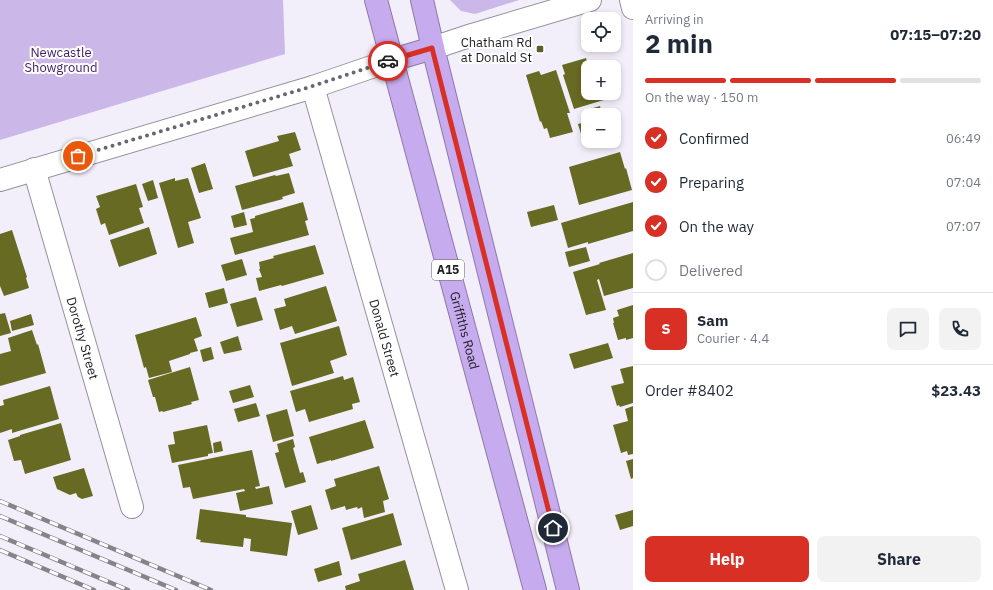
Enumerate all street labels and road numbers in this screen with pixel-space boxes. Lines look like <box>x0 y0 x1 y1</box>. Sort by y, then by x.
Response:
road number: A15 <box>432 260 464 280</box>
street label: Griffiths Road <box>446 290 483 371</box>
street label: Dorothy Street <box>63 295 103 381</box>
street label: Donald Street <box>365 297 404 379</box>

